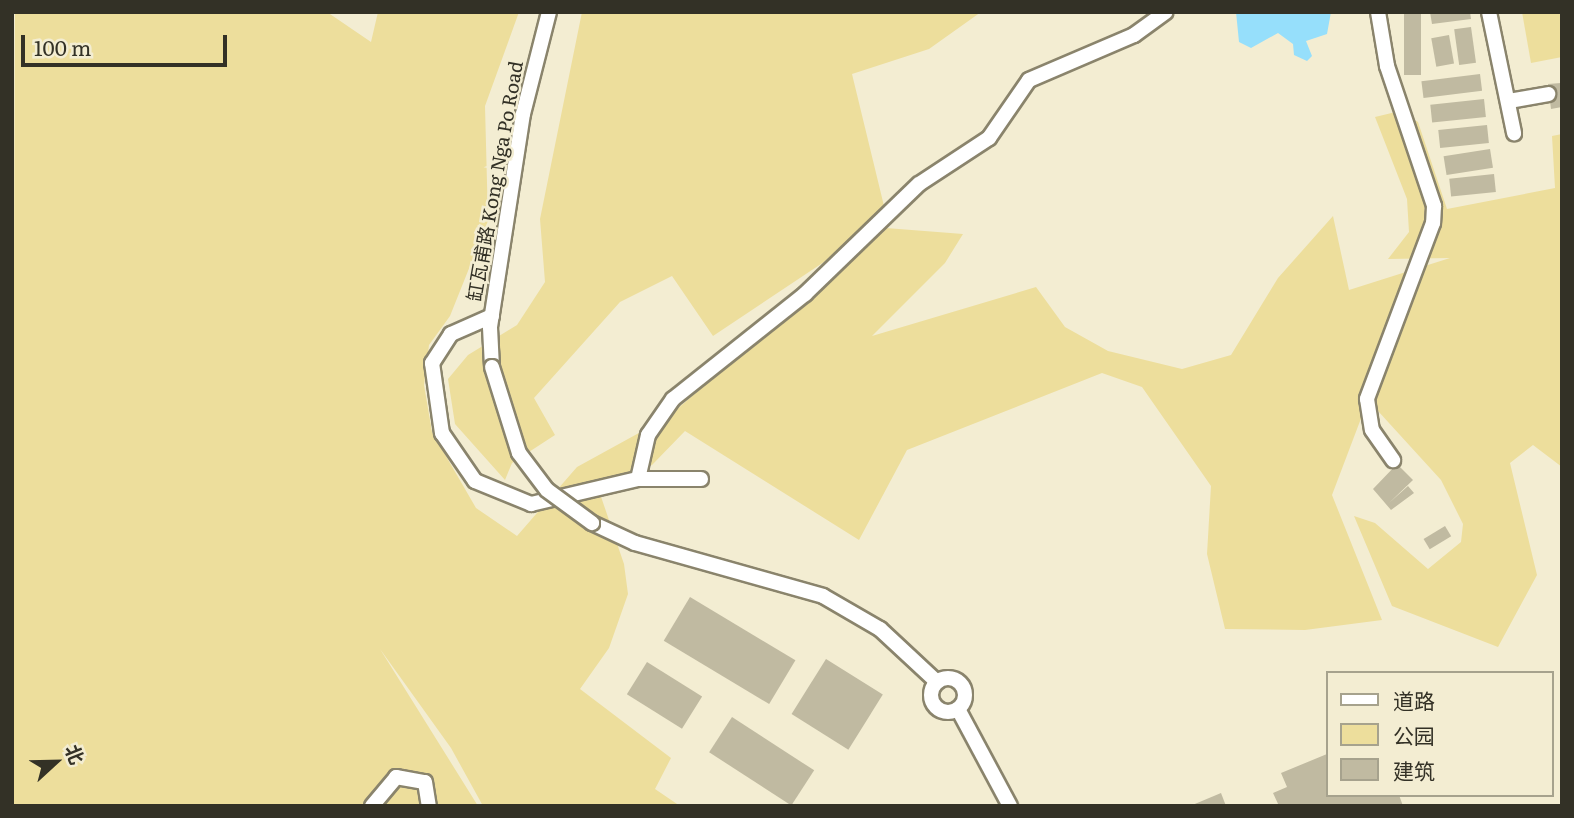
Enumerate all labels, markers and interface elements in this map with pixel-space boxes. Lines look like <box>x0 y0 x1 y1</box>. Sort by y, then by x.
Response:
scale bar <box>24 21 231 65</box>
text: 100 m <box>34 31 91 62</box>
street label: 缸瓦甫路 Kong Nga Po Road <box>463 59 527 303</box>
legend <box>1326 671 1553 797</box>
text: 道路 <box>1393 684 1435 715</box>
text: 公园 <box>1393 719 1435 750</box>
north arrow <box>21 727 91 797</box>
text: 北 <box>59 740 92 768</box>
text: 建筑 <box>1393 754 1435 785</box>

